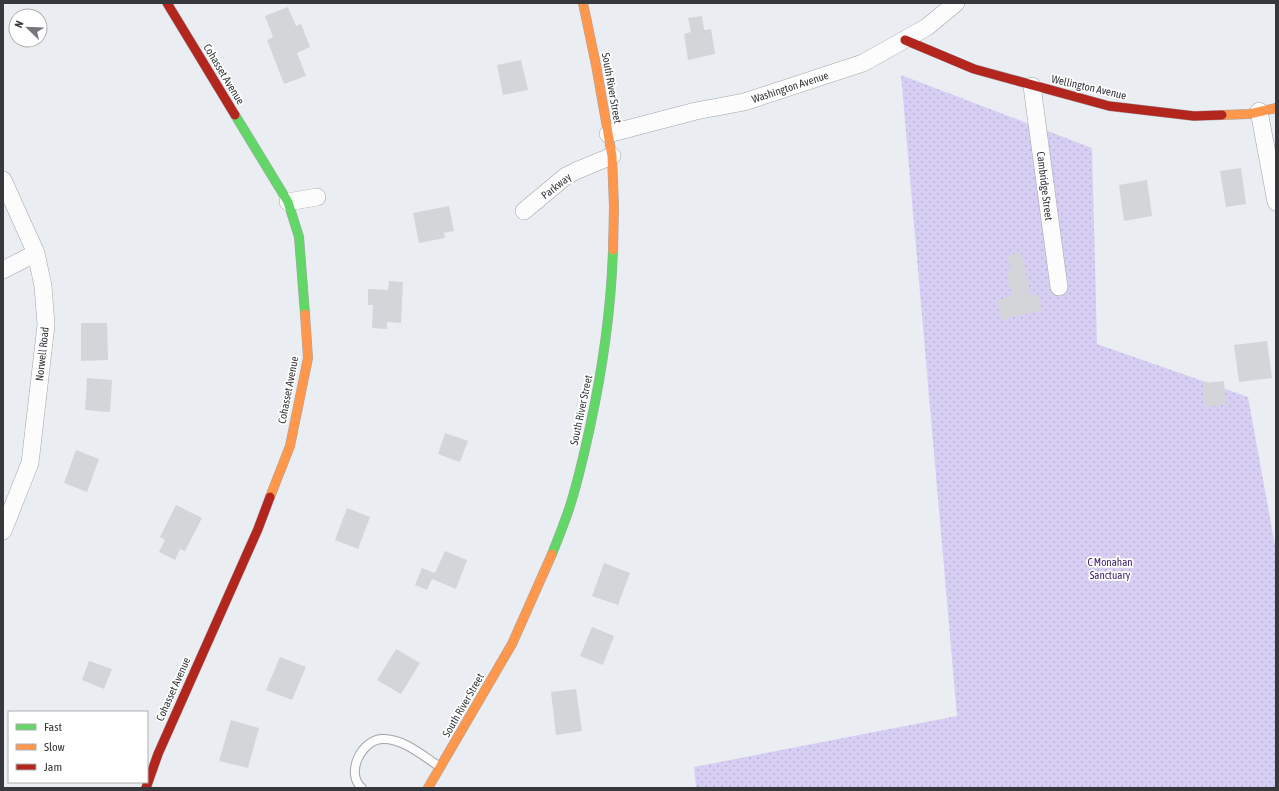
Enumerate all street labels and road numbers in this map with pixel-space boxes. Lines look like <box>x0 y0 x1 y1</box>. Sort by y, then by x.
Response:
street label: Cohasset Avenue <box>201 42 247 106</box>
street label: South River Street <box>600 52 624 124</box>
street label: Washington Avenue <box>750 69 830 105</box>
street label: Wellington Avenue <box>1050 73 1128 101</box>
street label: Cambridge Street <box>1035 151 1055 221</box>
street label: Parkway <box>539 170 574 201</box>
street label: Norwell Road <box>33 326 51 382</box>
street label: Cohasset Avenue <box>276 355 300 425</box>
street label: South River Street <box>568 374 594 446</box>
street label: Cohasset Avenue <box>154 655 192 723</box>
street label: South River Street <box>440 671 486 739</box>

